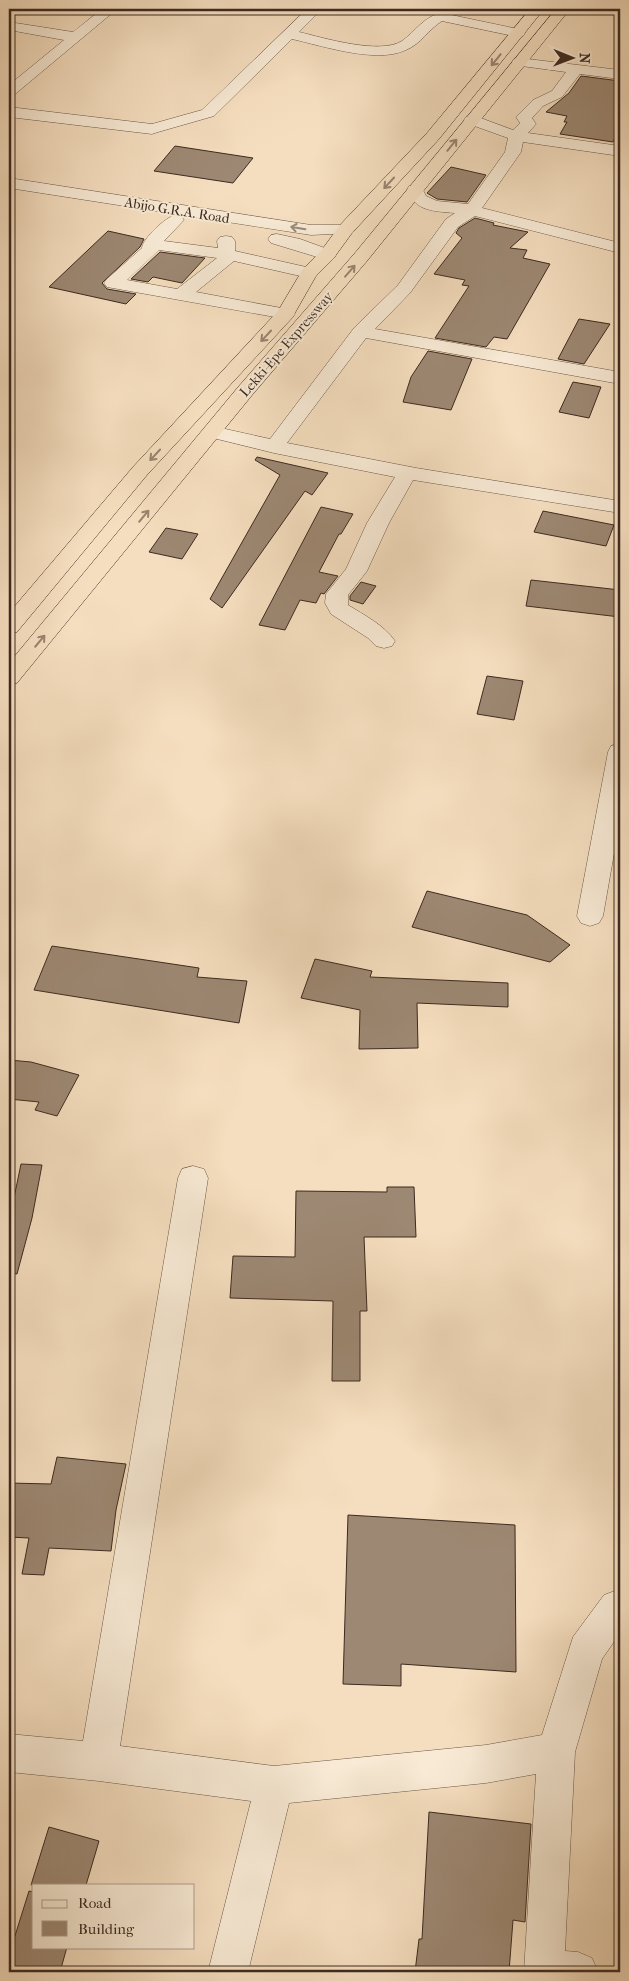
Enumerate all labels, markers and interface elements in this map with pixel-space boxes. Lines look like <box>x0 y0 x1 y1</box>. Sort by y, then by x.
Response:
north arrow <box>546 32 596 82</box>
one-way arrow <box>490 53 501 66</box>
text: N <box>576 53 593 64</box>
one-way arrow <box>447 139 458 152</box>
one-way arrow <box>383 177 395 189</box>
street label: Abijo G.R.A. Road <box>122 194 231 227</box>
one-way arrow <box>290 223 306 233</box>
one-way arrow <box>344 264 355 277</box>
street label: Lekki-Epe Expressway <box>236 288 337 400</box>
one-way arrow <box>260 329 272 342</box>
one-way arrow <box>149 448 161 461</box>
one-way arrow <box>139 510 150 523</box>
one-way arrow <box>35 635 46 648</box>
legend <box>32 1884 195 1948</box>
text: Road <box>78 1894 112 1912</box>
text: Building <box>78 1920 135 1938</box>

